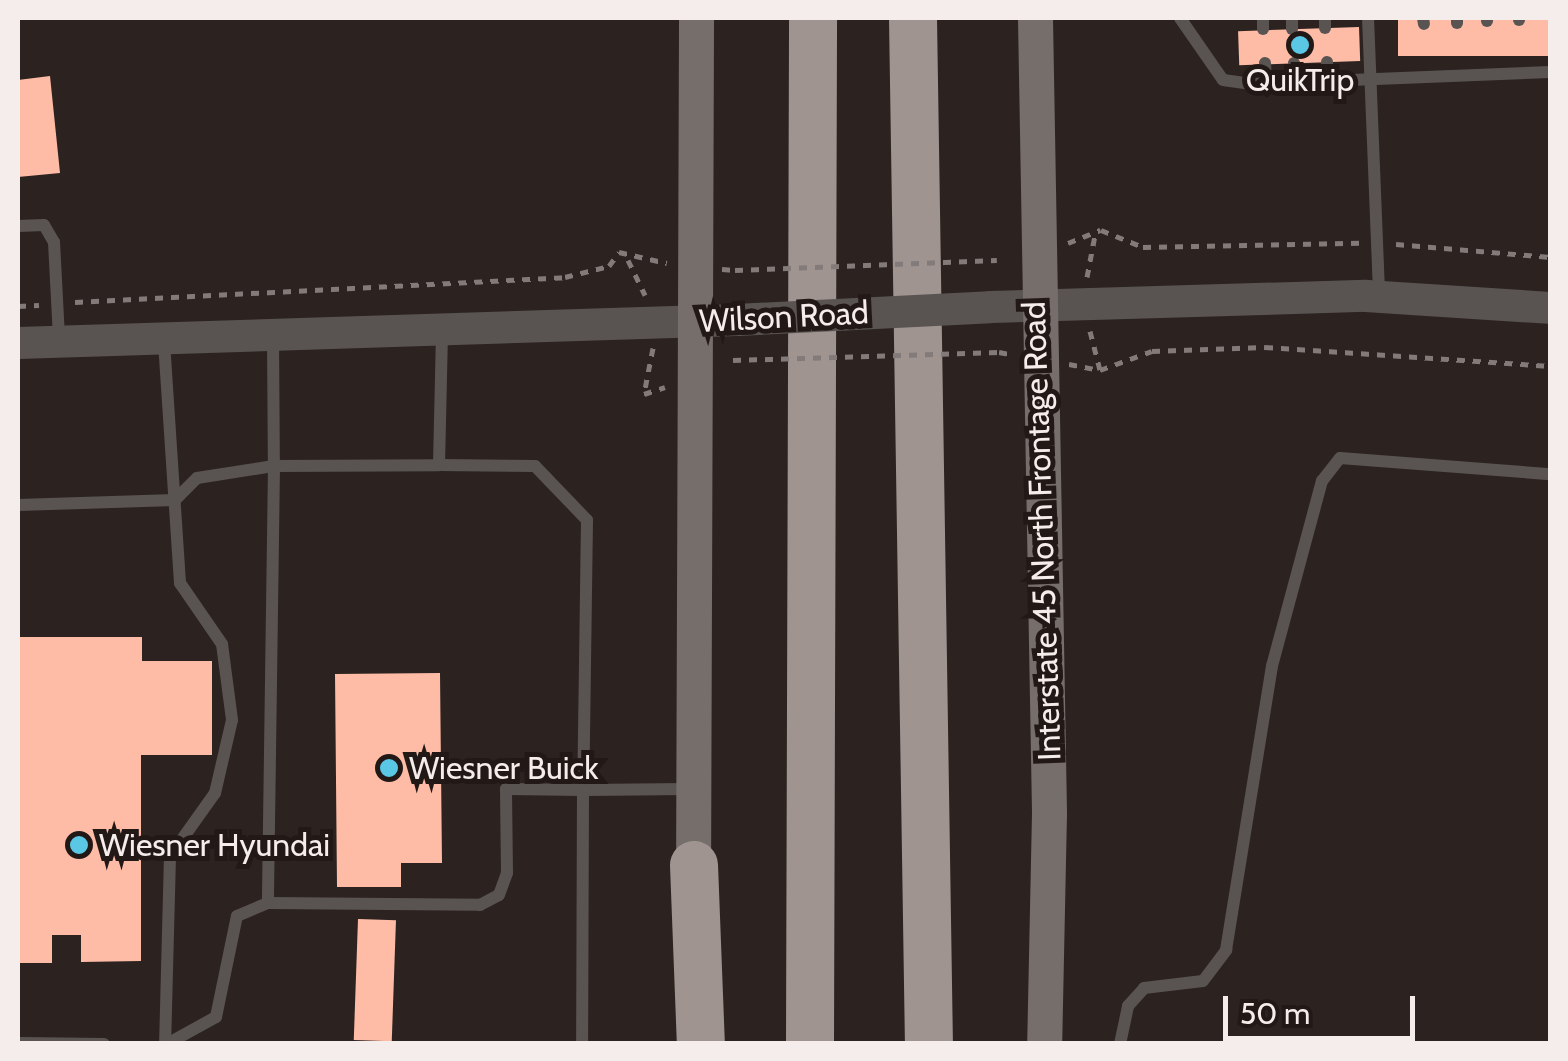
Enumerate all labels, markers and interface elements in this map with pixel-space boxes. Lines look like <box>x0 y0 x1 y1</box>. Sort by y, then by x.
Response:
marker: QuikTrip <box>1289 34 1311 56</box>
place label: QuikTrip <box>1246 61 1354 99</box>
street label: Wilson Road <box>698 293 870 341</box>
street label: Interstate 45 North Frontage Road <box>1015 301 1069 761</box>
place label: Wiesner Buick <box>409 749 598 787</box>
marker: Wiesner Buick <box>378 757 400 779</box>
place label: Wiesner Hyundai <box>99 826 330 864</box>
marker: Wiesner Hyundai <box>68 834 90 856</box>
scale bar <box>1228 976 1420 1038</box>
text: 50 m <box>1240 995 1310 1032</box>

